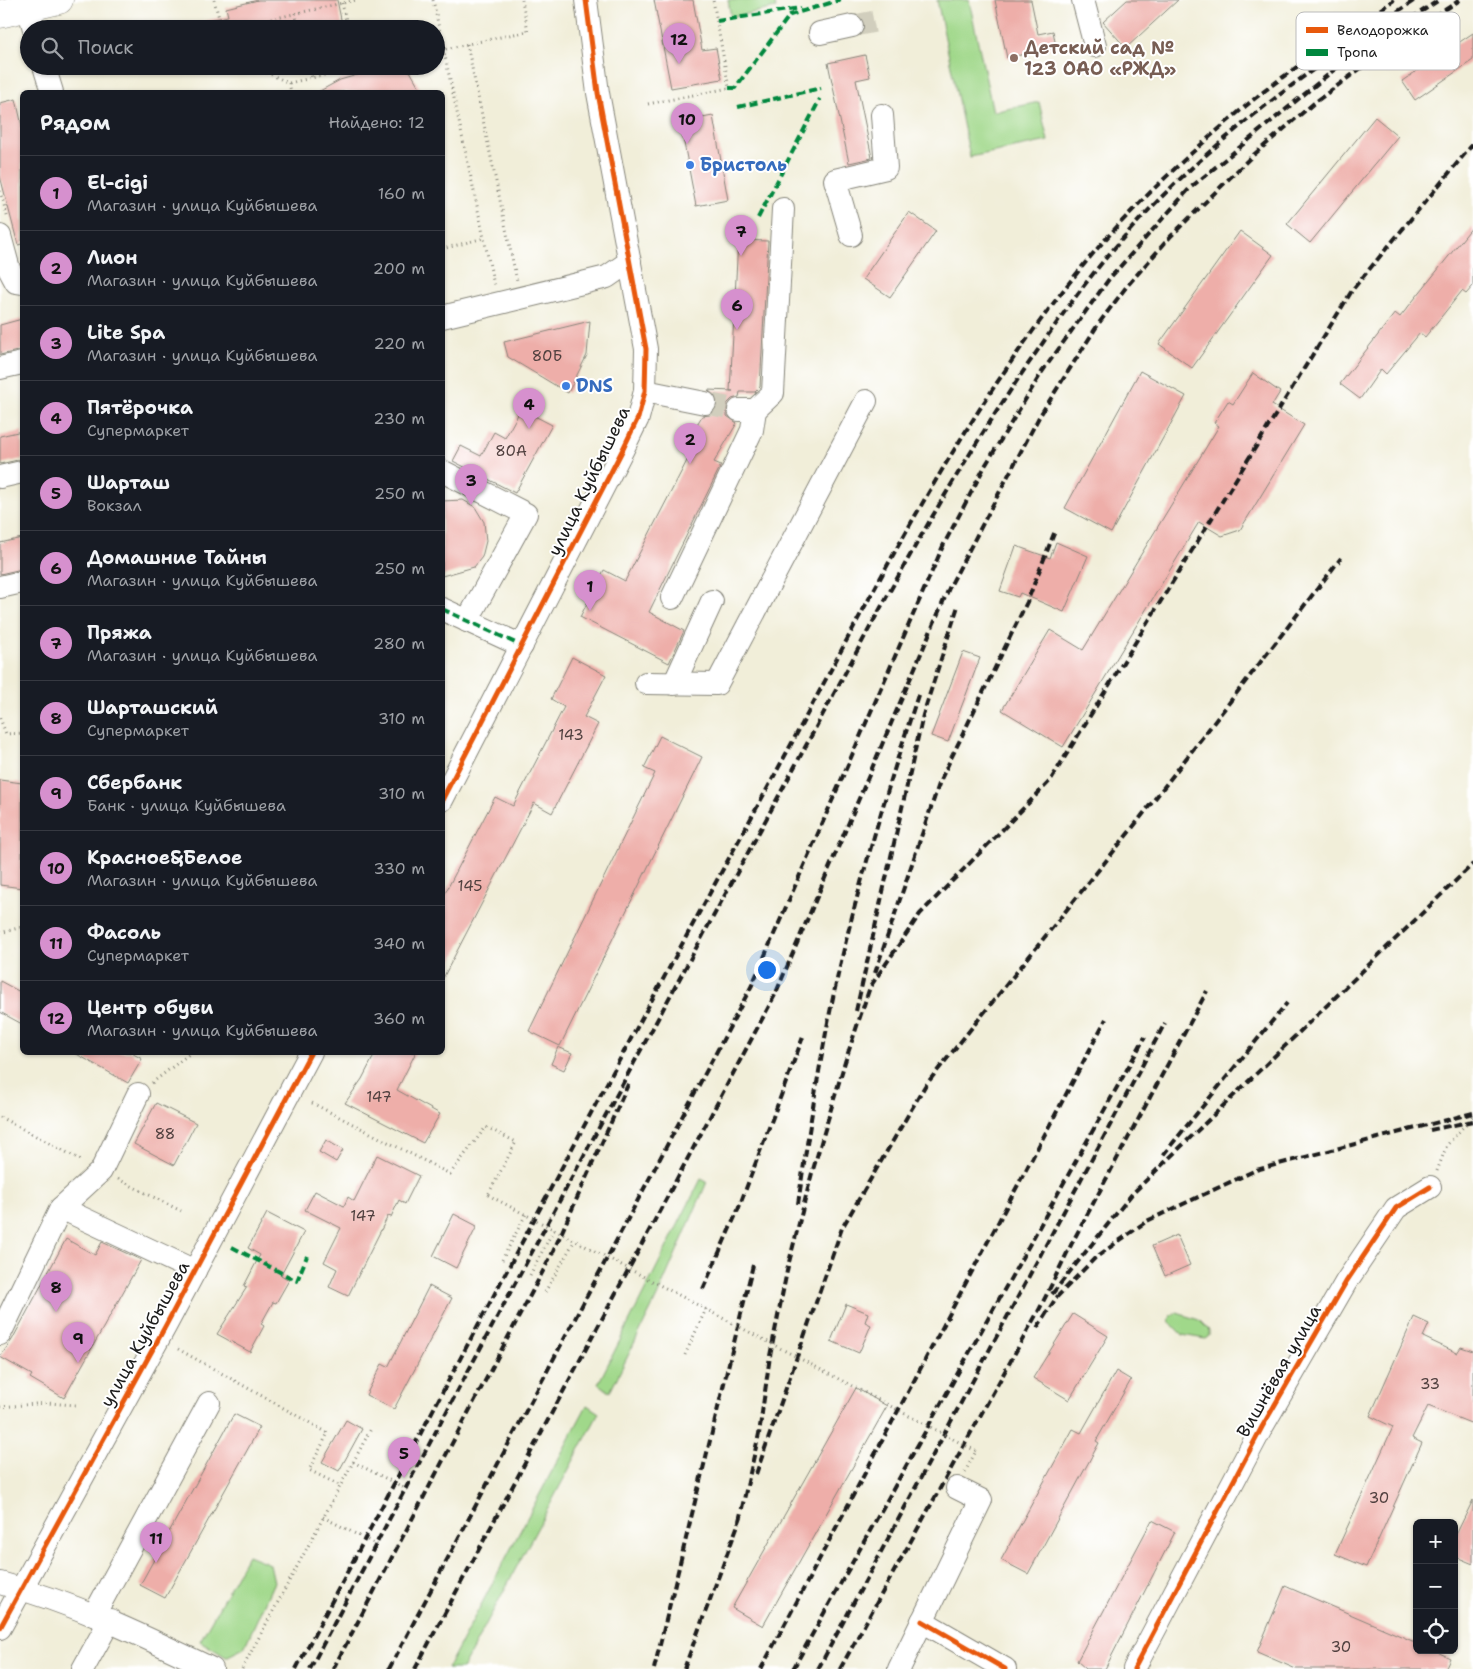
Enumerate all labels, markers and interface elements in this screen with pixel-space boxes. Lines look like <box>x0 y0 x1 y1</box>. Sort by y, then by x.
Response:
legend <box>1296 12 1460 70</box>
search box <box>20 20 445 75</box>
text: Велодорожка <box>1337 21 1429 39</box>
pin: 12 <box>663 23 695 64</box>
icon: search <box>38 34 66 62</box>
text: Поиск <box>78 35 133 60</box>
place label: Детский сад № 123 ОАО «РЖД» <box>1024 36 1176 81</box>
text: Тропа <box>1337 43 1378 61</box>
marker: Детский сад № 123 ОАО «РЖД» <box>1008 52 1020 64</box>
pin: 10 <box>671 103 703 144</box>
text: Рядом <box>40 109 110 137</box>
text: Найдено: 12 <box>328 112 425 133</box>
place label: Бристоль <box>700 153 787 177</box>
marker: Бристоль <box>684 159 696 171</box>
text: El-cigi <box>87 170 148 195</box>
text: 1 <box>52 183 60 204</box>
text: 160 m <box>378 183 425 204</box>
text: Магазин · улица Куйбышева <box>87 195 317 216</box>
pin: 7 <box>725 215 757 256</box>
text: Лион <box>87 245 138 270</box>
text: 2 <box>50 258 62 279</box>
text: 200 m <box>373 258 425 279</box>
text: Магазин · улица Куйбышева <box>87 270 317 291</box>
pin: 6 <box>721 289 753 330</box>
text: Lite Spa <box>87 320 165 345</box>
text: 3 <box>50 333 62 354</box>
text: 220 m <box>373 333 425 354</box>
text: Магазин · улица Куйбышева <box>87 345 317 366</box>
house number: 80Б <box>532 346 562 366</box>
place label: DNS <box>576 374 613 398</box>
marker: DNS <box>560 380 572 392</box>
pin: 4 <box>513 388 545 429</box>
text: Пятёрочка <box>87 395 193 420</box>
street label: улица Куйбышева <box>542 402 636 560</box>
text: 4 <box>50 408 62 429</box>
text: 230 m <box>373 408 425 429</box>
text: Супермаркет <box>87 420 189 441</box>
pin: 2 <box>674 423 706 464</box>
house number: 80А <box>495 441 527 461</box>
pin: 3 <box>455 464 487 505</box>
text: Шарташ <box>87 470 170 495</box>
text: 5 <box>51 483 61 504</box>
text: 250 m <box>374 483 425 504</box>
text: Вокзал <box>87 495 142 516</box>
text: Домашние Тайны <box>87 545 267 570</box>
text: 6 <box>50 558 62 579</box>
text: 250 m <box>374 558 425 579</box>
text: Магазин · улица Куйбышева <box>87 570 317 591</box>
pin: 1 <box>574 570 606 611</box>
text: Пряжа <box>87 620 152 645</box>
text: 7 <box>50 633 62 654</box>
text: 280 m <box>373 633 425 654</box>
text: Магазин · улица Куйбышева <box>87 645 317 666</box>
text: Шарташский <box>87 695 218 720</box>
text: 8 <box>50 708 62 729</box>
text: 310 m <box>378 708 425 729</box>
text: Супермаркет <box>87 720 189 741</box>
house number: 143 <box>558 725 584 745</box>
text: Сбербанк <box>87 770 182 795</box>
text: 9 <box>50 783 62 804</box>
text: 310 m <box>378 783 425 804</box>
text: Банк · улица Куйбышева <box>87 795 286 816</box>
text: Красное&Белое <box>87 845 242 870</box>
text: 10 <box>47 858 65 879</box>
text: 330 m <box>373 858 425 879</box>
text: Магазин · улица Куйбышева <box>87 870 317 891</box>
house number: 145 <box>458 876 482 896</box>
text: Фасоль <box>87 920 161 945</box>
text: 11 <box>49 933 63 954</box>
text: 340 m <box>373 933 425 954</box>
text: Супермаркет <box>87 945 189 966</box>
your location <box>754 957 780 983</box>
text: Центр обуви <box>87 995 213 1020</box>
text: 12 <box>47 1008 65 1029</box>
text: 360 m <box>373 1008 425 1029</box>
text: Магазин · улица Куйбышева <box>87 1020 317 1041</box>
house number: 147 <box>366 1087 392 1107</box>
house number: 88 <box>155 1124 175 1144</box>
house number: 147 <box>350 1206 376 1226</box>
street label: улица Куйбышева <box>95 1257 195 1411</box>
pin: 8 <box>40 1271 72 1312</box>
street label: Вишнёвая улица <box>1231 1300 1327 1442</box>
pin: 9 <box>62 1322 94 1363</box>
house number: 33 <box>1420 1374 1440 1394</box>
pin: 5 <box>388 1437 420 1478</box>
house number: 30 <box>1369 1488 1389 1508</box>
map controls <box>1413 1519 1458 1654</box>
button: + <box>1413 1519 1458 1564</box>
pin: 11 <box>140 1522 172 1563</box>
button: − <box>1413 1564 1458 1609</box>
button: locate <box>1413 1609 1458 1654</box>
house number: 30 <box>1331 1637 1351 1657</box>

